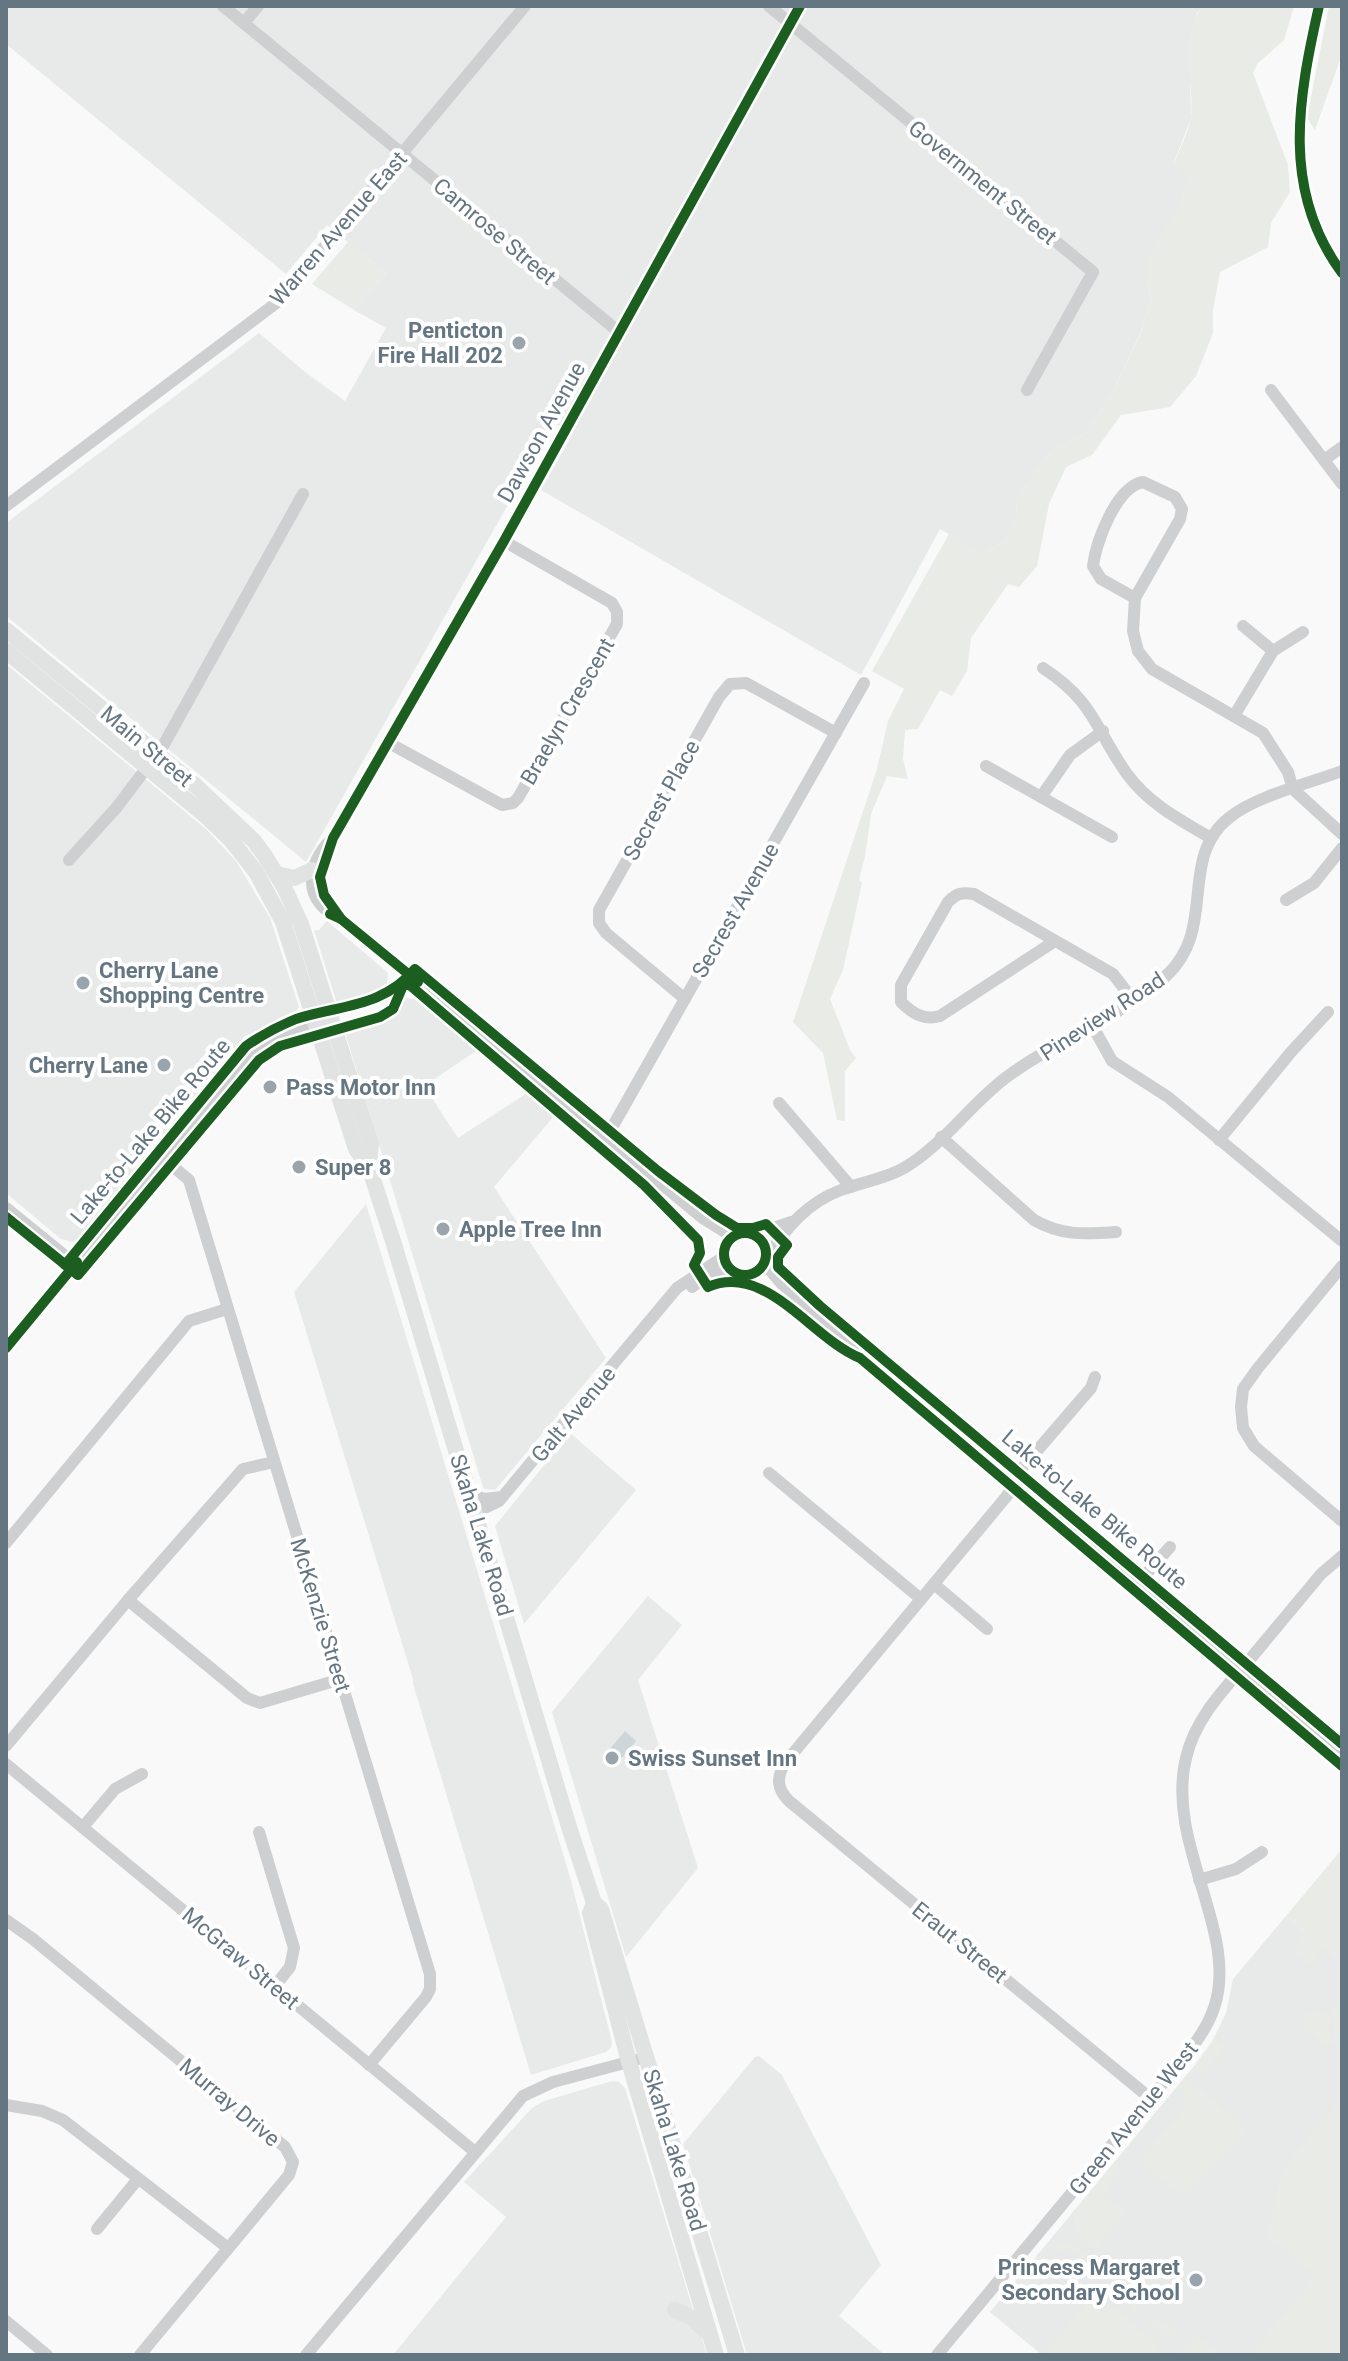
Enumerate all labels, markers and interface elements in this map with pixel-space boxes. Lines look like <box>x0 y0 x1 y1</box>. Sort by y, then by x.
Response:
street label: Government Street <box>904 115 1062 250</box>
street label: Warren Avenue East <box>265 146 412 310</box>
street label: Camrose Street <box>428 173 561 290</box>
place label: Penticton Fire Hall 202 <box>378 318 503 368</box>
marker: Penticton Fire Hall 202 <box>510 334 528 352</box>
street label: Dawson Avenue <box>493 358 590 507</box>
street label: Braelyn Crescent <box>515 634 619 789</box>
street label: Main Street <box>96 701 198 792</box>
street label: Secrest Place <box>618 736 705 865</box>
street label: Secrest Avenue <box>687 839 784 982</box>
place label: Cherry Lane Shopping Centre <box>99 958 264 1008</box>
street label: Pineview Road <box>1035 967 1169 1066</box>
marker: Cherry Lane Shopping Centre <box>74 974 92 992</box>
street label: Lake-to-Lake Bike Route <box>66 1034 235 1229</box>
place label: Cherry Lane <box>29 1053 148 1078</box>
marker: Cherry Lane <box>155 1056 173 1074</box>
place label: Pass Motor Inn <box>286 1075 436 1100</box>
marker: Pass Motor Inn <box>261 1078 279 1096</box>
place label: Super 8 <box>315 1155 391 1180</box>
marker: Super 8 <box>290 1158 308 1176</box>
place label: Apple Tree Inn <box>459 1217 602 1242</box>
marker: Apple Tree Inn <box>434 1220 452 1238</box>
street label: Galt Avenue <box>526 1362 621 1467</box>
street label: Lake-to-Lake Bike Route <box>997 1425 1192 1594</box>
street label: Skaha Lake Road <box>445 1451 518 1619</box>
street label: McKenzie Street <box>285 1535 356 1695</box>
place label: Swiss Sunset Inn <box>628 1746 797 1771</box>
marker: Swiss Sunset Inn <box>603 1749 621 1767</box>
street label: Eraut Street <box>907 1897 1012 1988</box>
street label: McGraw Street <box>177 1902 304 2014</box>
street label: Green Avenue West <box>1064 2037 1203 2200</box>
street label: Murray Drive <box>175 2053 285 2151</box>
street label: Skaha Lake Road <box>638 2066 711 2234</box>
place label: Princess Margaret Secondary School <box>998 2255 1181 2305</box>
marker: Princess Margaret Secondary School <box>1187 2271 1205 2289</box>

